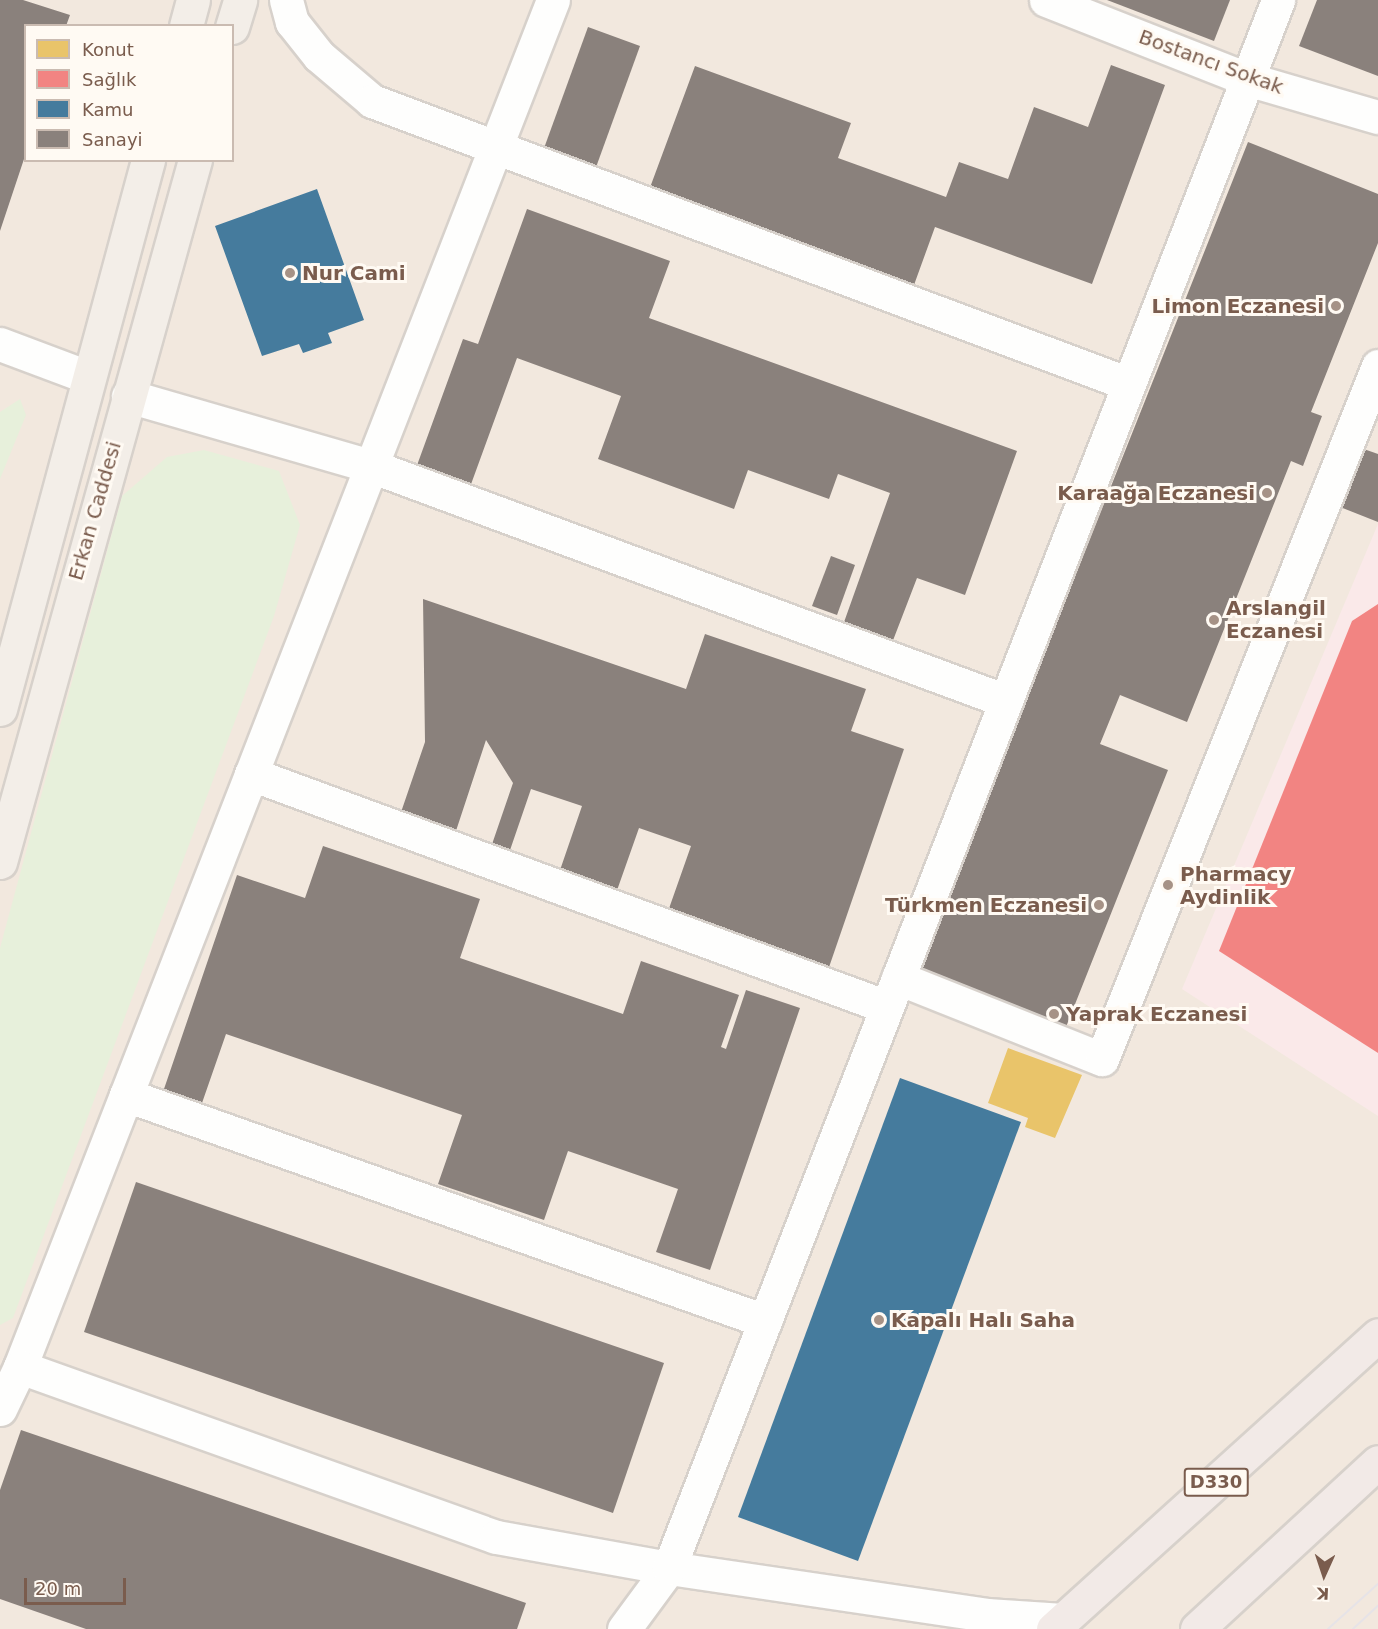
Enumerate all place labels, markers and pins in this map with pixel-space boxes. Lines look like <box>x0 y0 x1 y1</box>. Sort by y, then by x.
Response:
place label: Nur Cami <box>302 261 406 285</box>
marker: Nur Cami <box>283 266 297 280</box>
place label: Limon Eczanesi <box>1151 294 1324 318</box>
marker: Limon Eczanesi <box>1329 299 1343 313</box>
place label: Karaağa Eczanesi <box>1057 481 1255 505</box>
marker: Karaağa Eczanesi <box>1260 486 1274 500</box>
place label: Arslangil Eczanesi <box>1226 596 1326 643</box>
marker: Arslangil Eczanesi <box>1207 613 1221 627</box>
place label: Pharmacy Aydinlik <box>1180 862 1291 909</box>
marker: Pharmacy Aydinlik <box>1161 878 1175 892</box>
place label: Türkmen Eczanesi <box>885 893 1087 917</box>
marker: Türkmen Eczanesi <box>1092 898 1106 912</box>
place label: Yaprak Eczanesi <box>1066 1002 1247 1026</box>
marker: Yaprak Eczanesi <box>1047 1007 1061 1021</box>
place label: Kapalı Halı Saha <box>891 1308 1075 1332</box>
marker: Kapalı Halı Saha <box>872 1313 886 1327</box>

